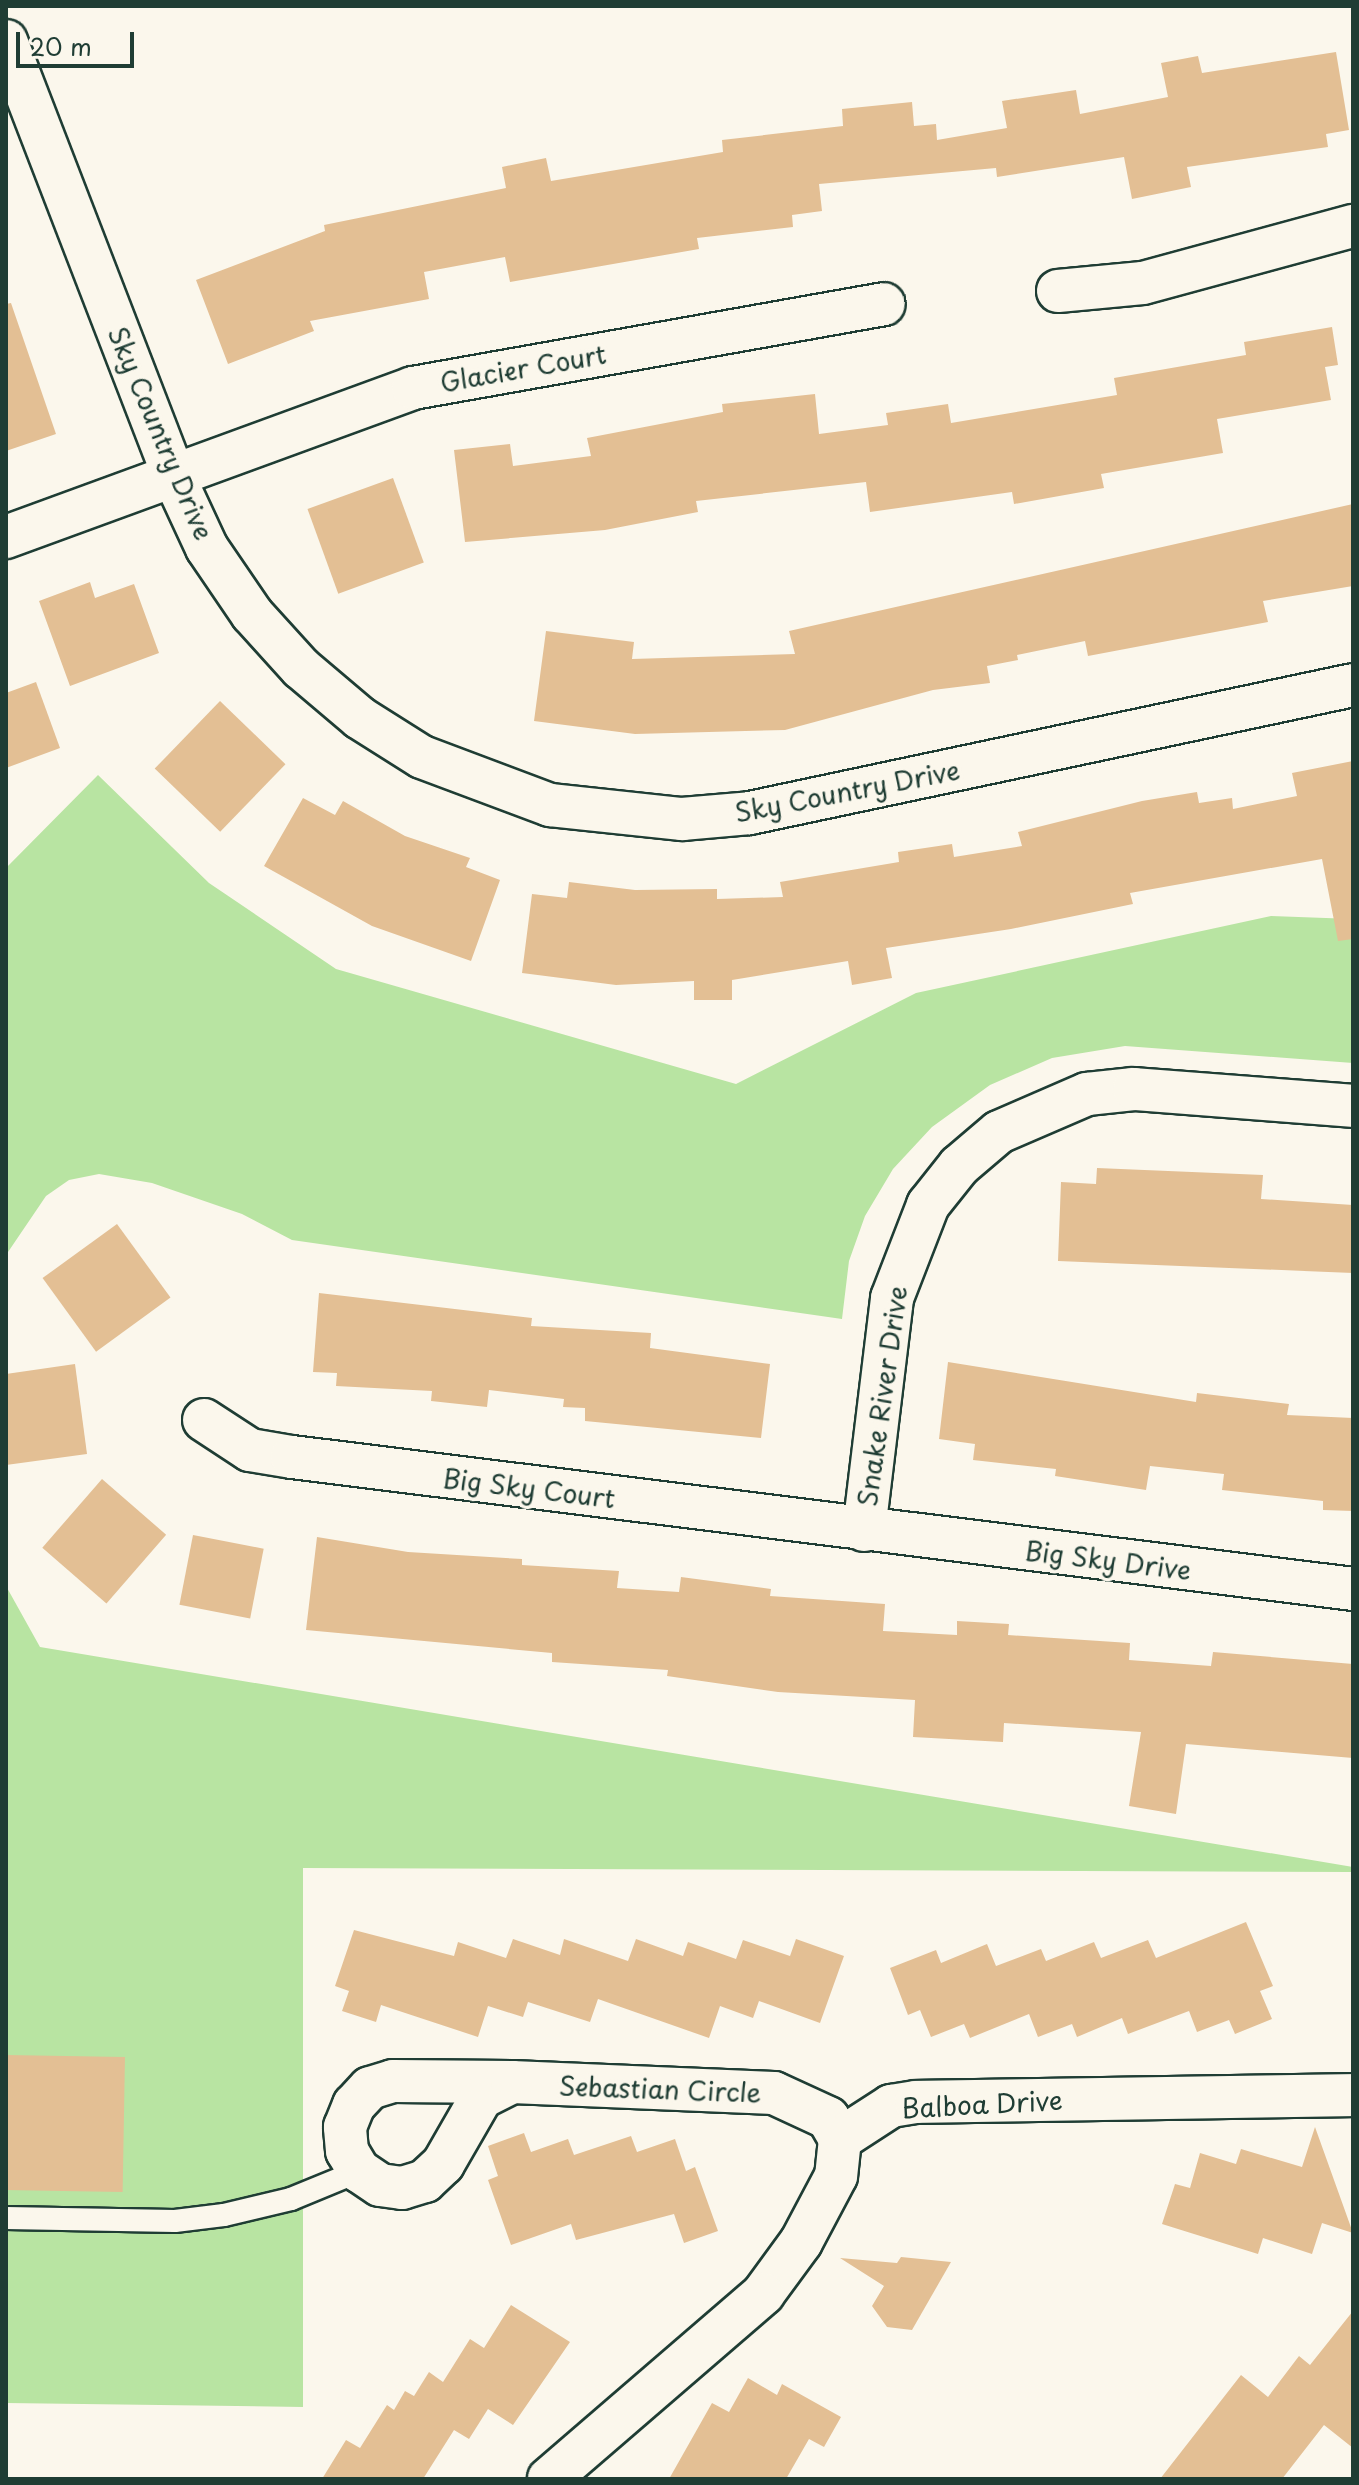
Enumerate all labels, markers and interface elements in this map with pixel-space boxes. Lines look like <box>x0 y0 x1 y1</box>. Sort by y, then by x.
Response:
scale bar <box>20 16 138 66</box>
text: 20 m <box>30 28 92 64</box>
street label: Sky Country Drive <box>101 320 221 546</box>
street label: Glacier Court <box>436 338 610 398</box>
street label: Sky Country Drive <box>730 753 964 829</box>
street label: Snake River Drive <box>851 1282 913 1510</box>
street label: Big Sky Court <box>440 1462 618 1514</box>
street label: Big Sky Drive <box>1022 1534 1194 1586</box>
street label: Sebastian Circle <box>558 2070 762 2108</box>
street label: Balboa Drive <box>900 2084 1064 2124</box>

